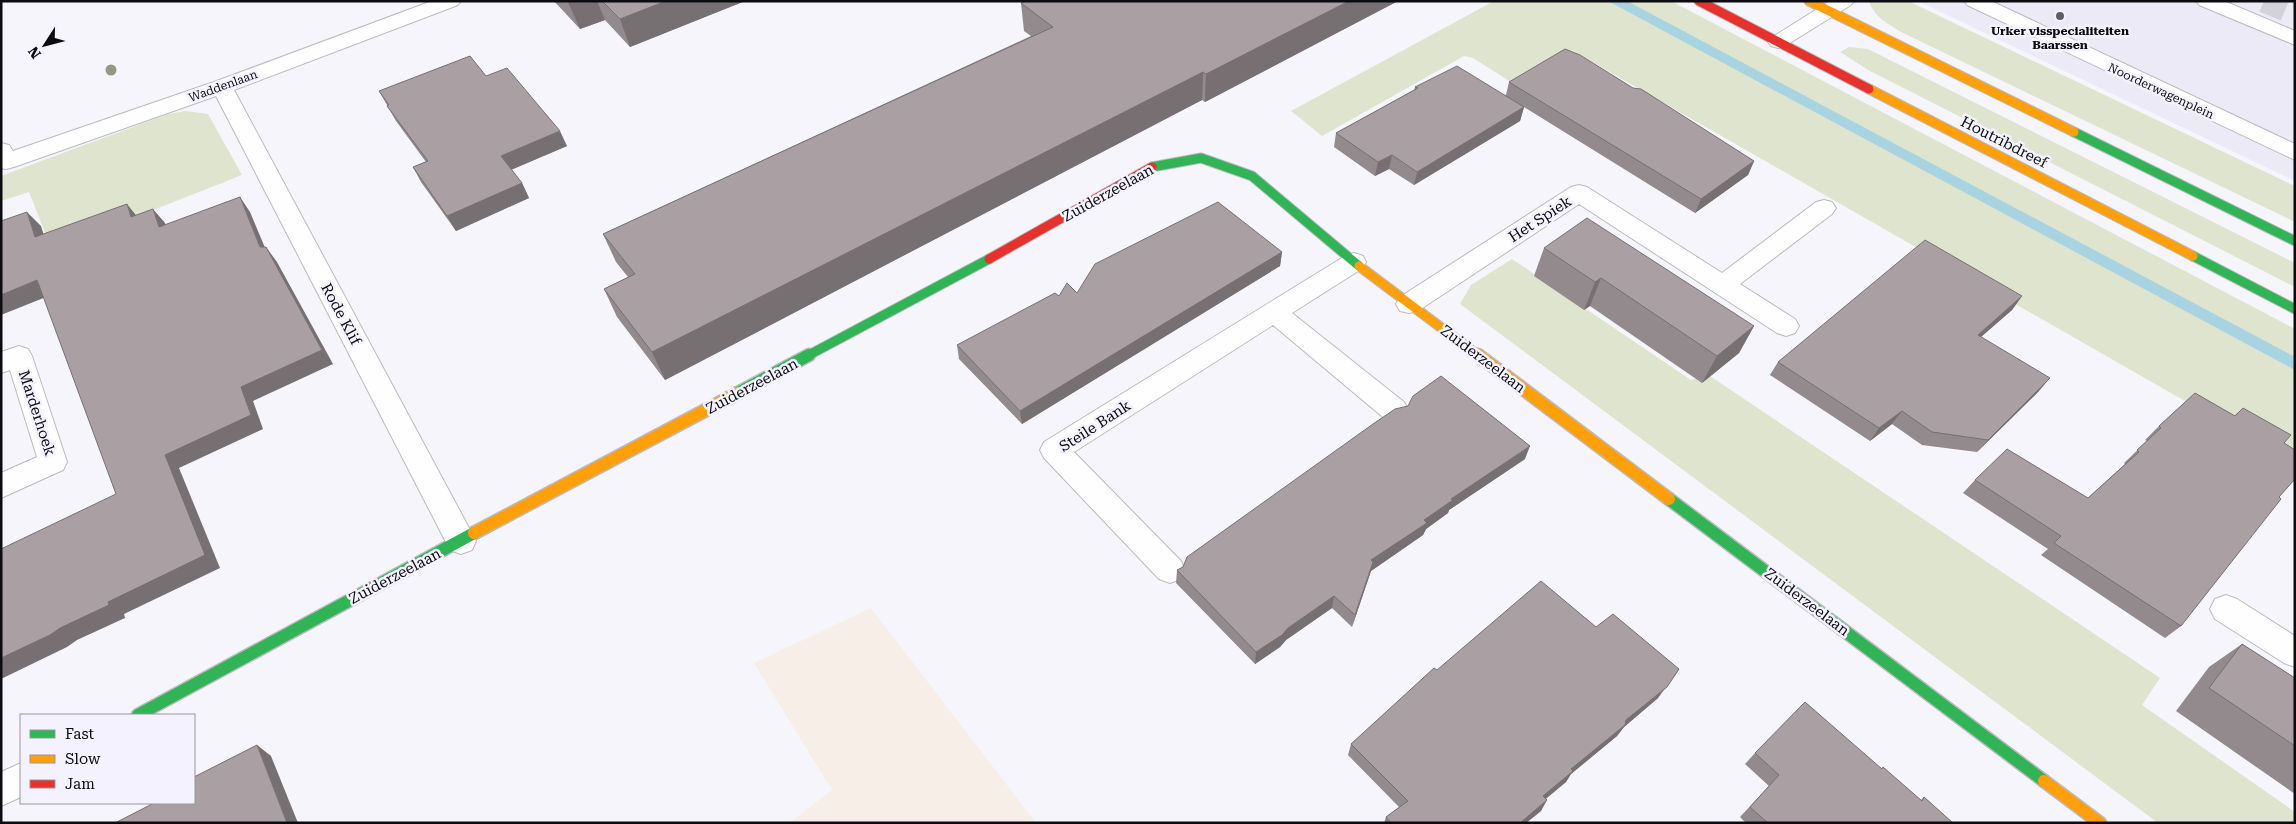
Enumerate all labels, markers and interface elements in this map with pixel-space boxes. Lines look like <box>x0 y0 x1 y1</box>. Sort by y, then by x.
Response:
marker: Urker visspecialiteiten Baarssen <box>2054 10 2066 22</box>
north arrow <box>20 20 70 70</box>
place label: Urker visspecialiteiten Baarssen <box>1991 24 2129 52</box>
text: N <box>25 43 44 62</box>
street label: Noorderwagenplein <box>2106 60 2216 122</box>
street label: Waddenlaan <box>187 67 259 105</box>
street label: Houtribdreef <box>1958 112 2051 172</box>
street label: Zuiderzeelaan <box>1059 160 1157 225</box>
street label: Het Spiek <box>1505 192 1575 246</box>
street label: Rode Klif <box>317 280 365 349</box>
street label: Zuiderzeelaan <box>1437 321 1529 397</box>
street label: Zuiderzeelaan <box>703 354 801 418</box>
street label: Marderhoek <box>15 368 59 458</box>
street label: Steile Bank <box>1056 396 1134 456</box>
street label: Zuiderzeelaan <box>346 544 444 608</box>
street label: Zuiderzeelaan <box>1761 564 1853 640</box>
legend <box>20 714 195 804</box>
text: Fast <box>65 725 95 743</box>
text: Slow <box>65 750 101 768</box>
text: Jam <box>65 775 95 793</box>

